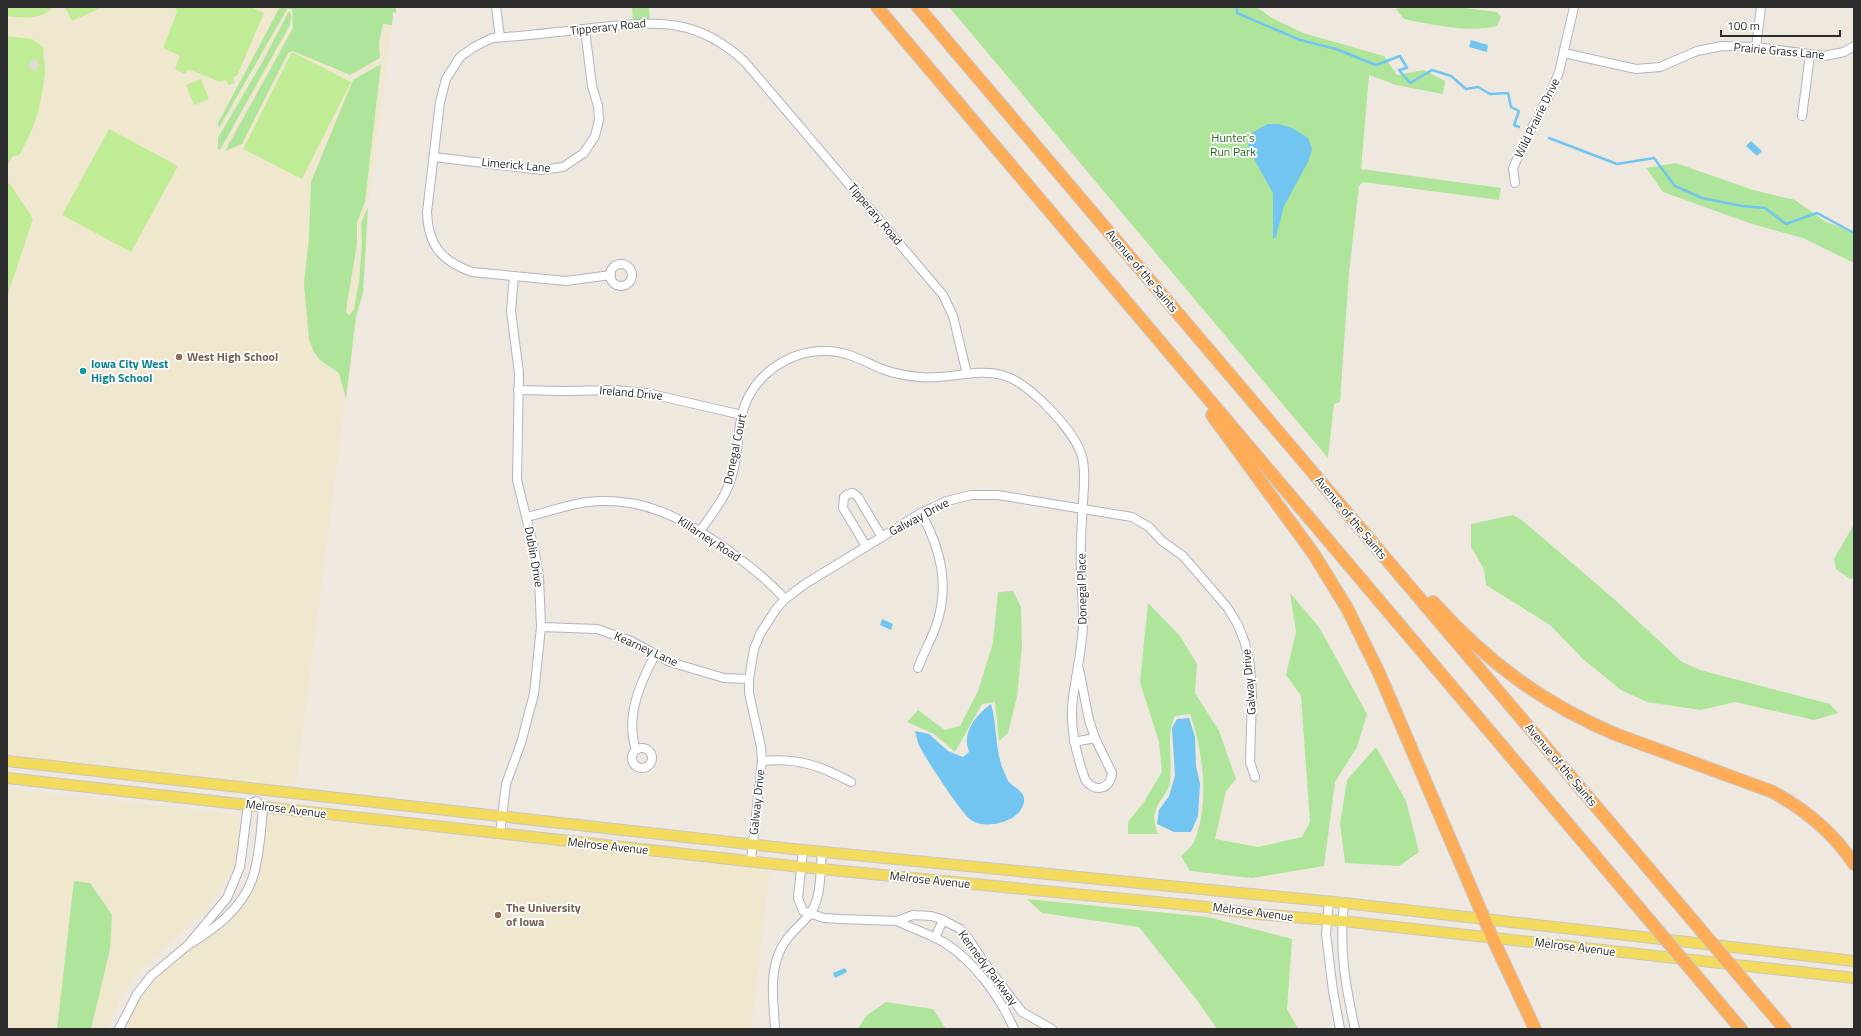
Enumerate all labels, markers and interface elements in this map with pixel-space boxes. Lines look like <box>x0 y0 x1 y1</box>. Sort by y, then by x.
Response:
scale bar <box>1721 12 1840 38</box>
street label: Tipperary Road <box>569 13 647 40</box>
text: 100 m <box>1727 16 1760 35</box>
street label: Prairie Grass Lane <box>1733 37 1825 64</box>
street label: Wild Prairie Drive <box>1509 75 1564 161</box>
park label: Hunter's Run Park <box>1210 128 1256 161</box>
street label: Limerick Lane <box>481 152 551 177</box>
street label: Tipperary Road <box>844 178 907 249</box>
street label: Avenue of the Saints <box>1102 225 1183 317</box>
place label: West High School <box>187 347 278 366</box>
marker: West High School <box>174 352 184 362</box>
place label: Iowa City West High School <box>91 354 169 387</box>
marker: Iowa City West High School <box>78 366 88 376</box>
street label: Ireland Drive <box>599 380 664 405</box>
street label: Donegal Court <box>718 411 751 486</box>
street label: Avenue of the Saints <box>1311 472 1392 564</box>
street label: Galway Drive <box>885 493 952 540</box>
street label: Killarney Road <box>674 511 745 566</box>
street label: Dublin Drive <box>520 525 549 589</box>
street label: Donegal Place <box>1071 553 1092 625</box>
street label: Kearney Lane <box>611 626 681 671</box>
street label: Galway Drive <box>1236 648 1261 716</box>
street label: Avenue of the Saints <box>1521 719 1602 811</box>
street label: Galway Drive <box>744 768 769 836</box>
street label: Melrose Avenue <box>245 794 327 823</box>
street label: Melrose Avenue <box>567 832 649 859</box>
street label: Melrose Avenue <box>889 866 971 893</box>
street label: Melrose Avenue <box>1212 897 1294 926</box>
place label: The University of Iowa <box>506 898 581 931</box>
marker: The University of Iowa <box>493 910 503 920</box>
street label: Kennedy Parkway <box>954 926 1023 1010</box>
street label: Melrose Avenue <box>1534 932 1616 961</box>

